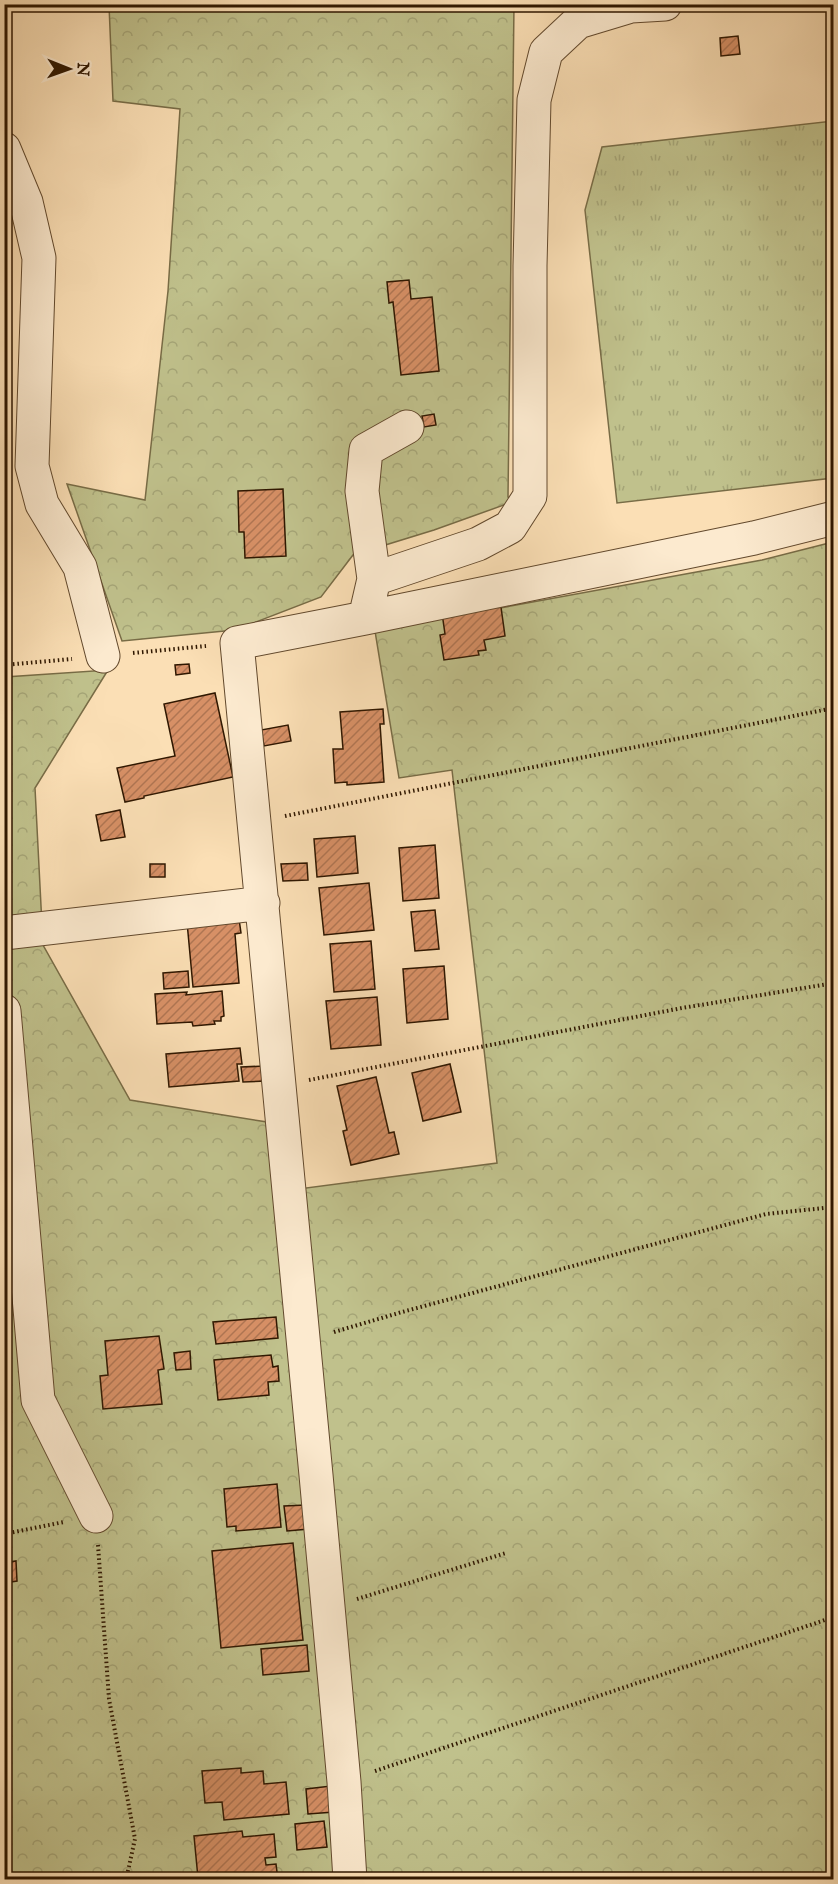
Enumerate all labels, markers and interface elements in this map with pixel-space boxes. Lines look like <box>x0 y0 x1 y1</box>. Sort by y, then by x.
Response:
north arrow <box>39 39 99 99</box>
text: N <box>72 61 92 76</box>

